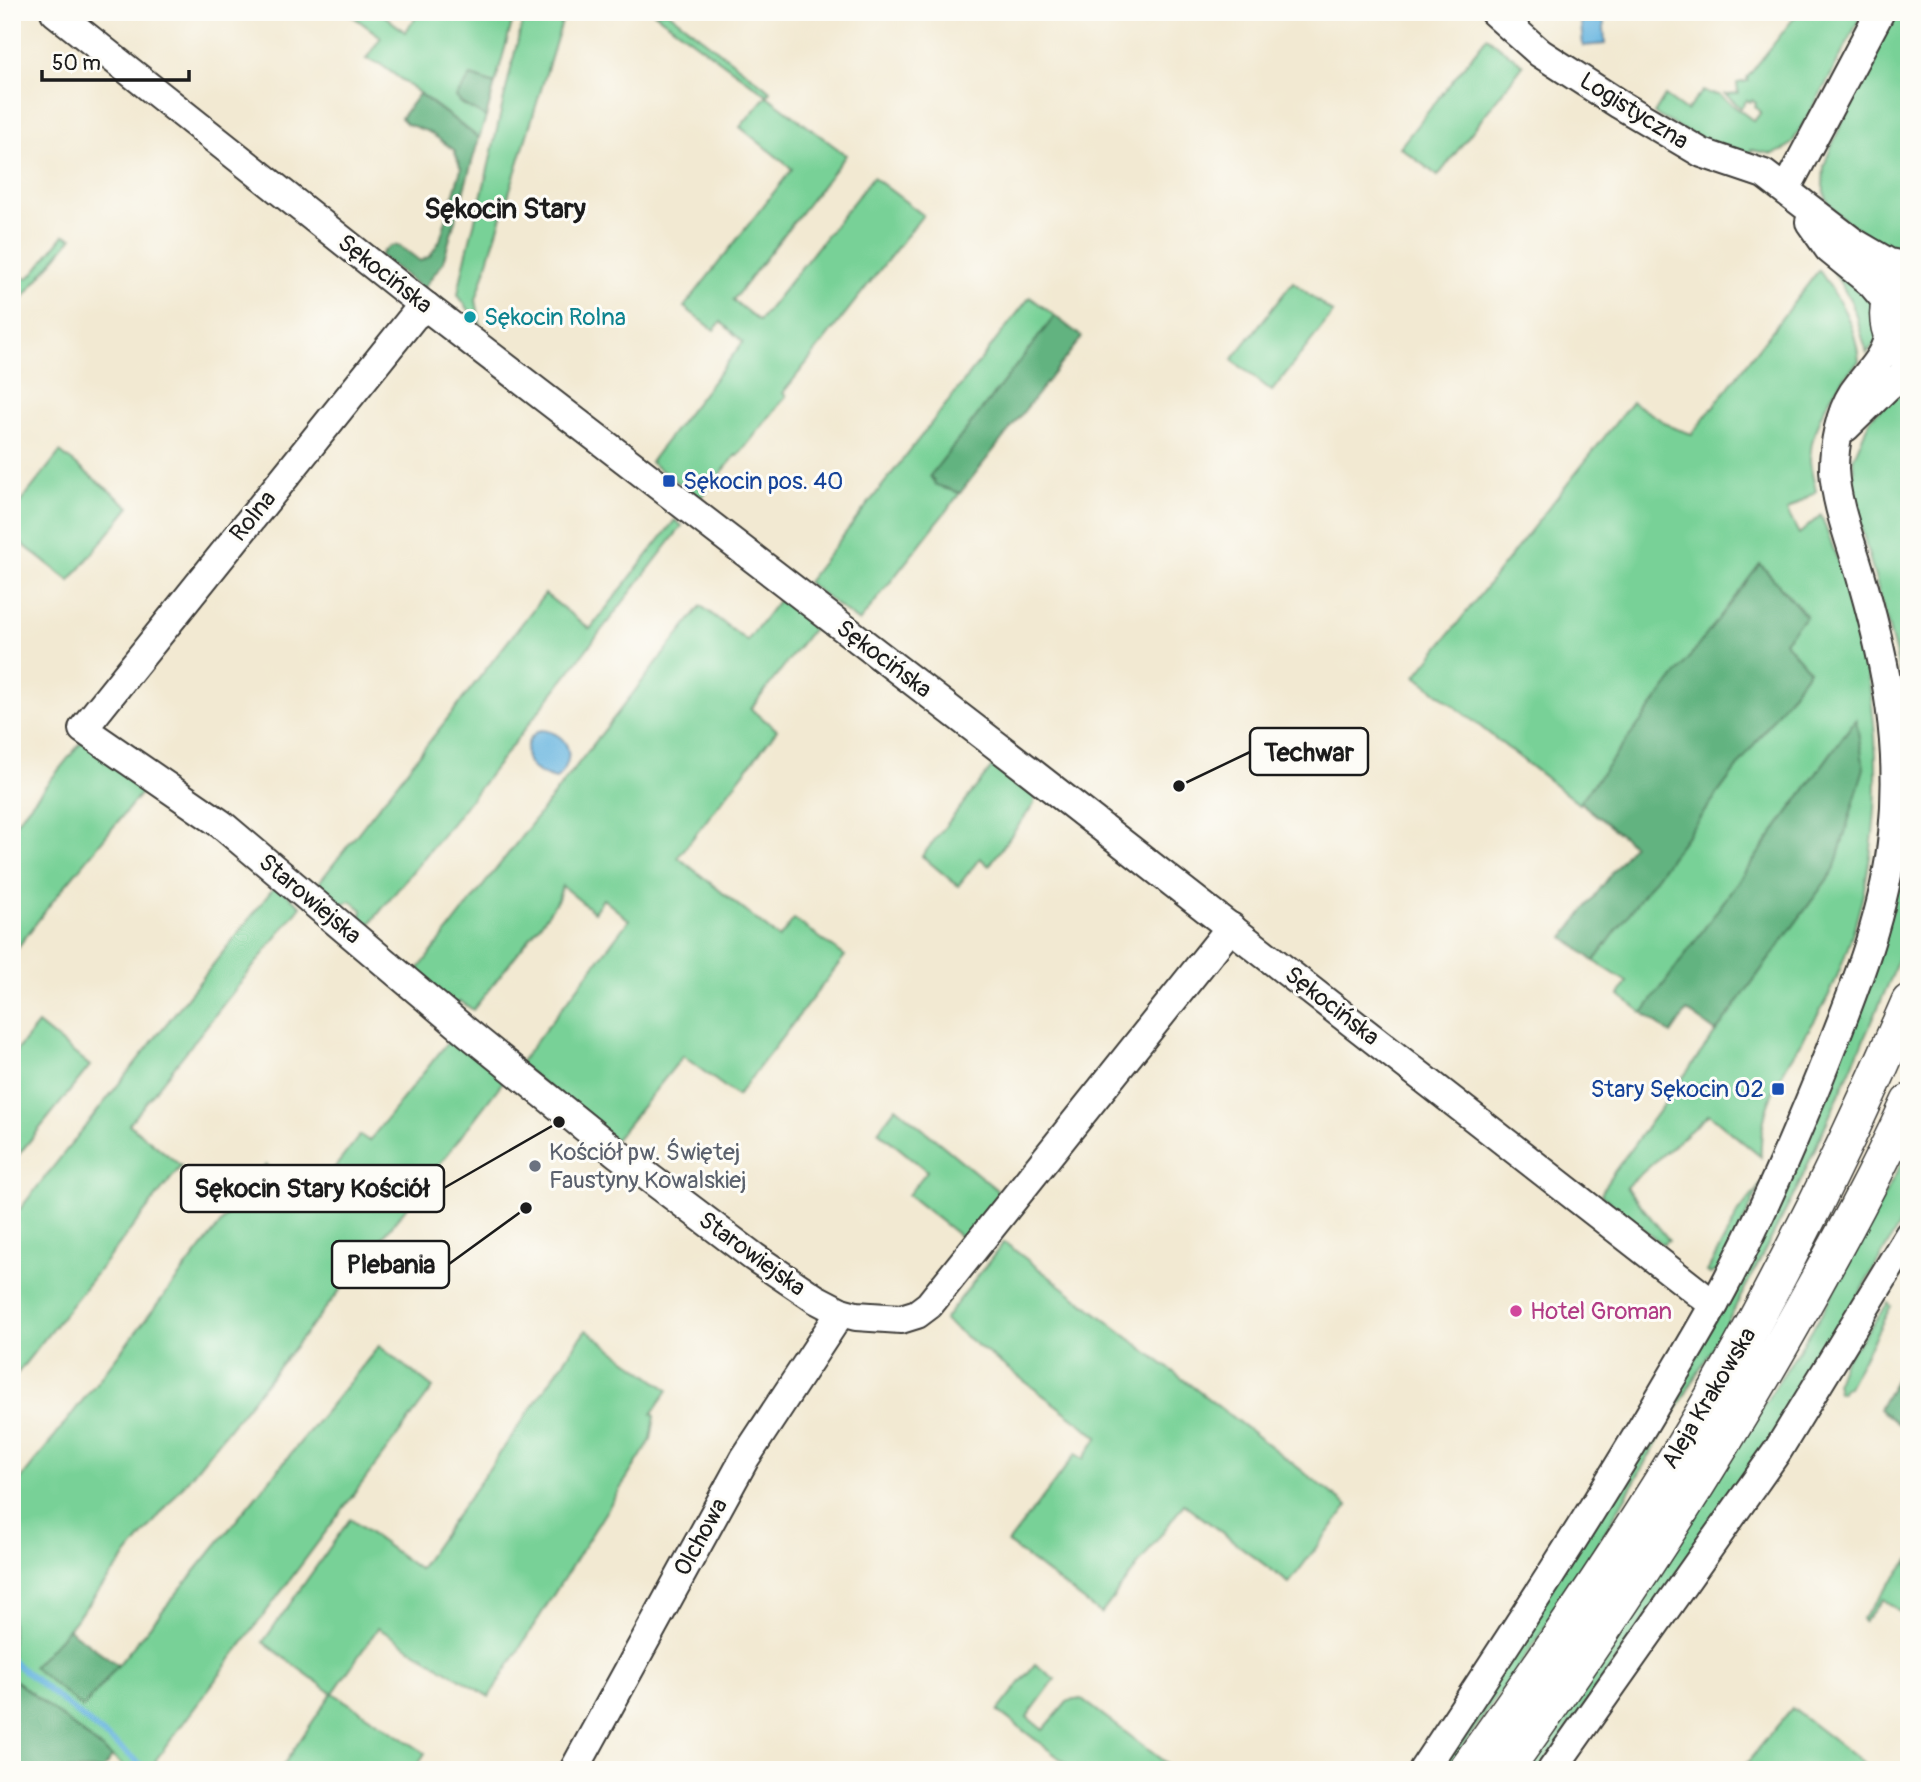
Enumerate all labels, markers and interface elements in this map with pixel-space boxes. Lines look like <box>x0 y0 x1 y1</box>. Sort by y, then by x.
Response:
scale bar <box>42 38 189 82</box>
text: 50 m <box>52 50 101 77</box>
street label: Logistyczna <box>1574 66 1694 156</box>
district label: Sękocin Stary <box>424 192 586 227</box>
street label: Sękocińska <box>332 228 438 320</box>
place label: Sękocin Rolna <box>484 303 626 332</box>
marker: Sękocin Rolna <box>462 309 478 325</box>
place label: Sękocin pos. 40 <box>683 467 843 496</box>
marker: Sękocin pos. 40 <box>661 473 677 489</box>
street label: Rolna <box>224 485 282 547</box>
street label: Sękocińska <box>831 614 937 704</box>
callout: Techwar <box>1250 728 1368 775</box>
text: Techwar <box>1263 737 1355 769</box>
street label: Starowiejska <box>253 848 367 950</box>
street label: Sękocińska <box>1279 960 1385 1052</box>
place label: Stary Sękocin 02 <box>1591 1075 1764 1104</box>
marker: Stary Sękocin 02 <box>1770 1081 1786 1097</box>
place label: Kościół pw. Świętej Faustyny Kowalskiej <box>549 1138 747 1195</box>
marker: Kościół pw. Świętej Faustyny Kowalskiej <box>527 1158 543 1174</box>
callout: Sękocin Stary Kościół <box>181 1165 444 1212</box>
text: Sękocin Stary Kościół <box>194 1173 431 1205</box>
street label: Starowiejska <box>693 1205 811 1303</box>
callout: Plebania <box>332 1241 449 1288</box>
text: Plebania <box>347 1249 435 1281</box>
place label: Hotel Groman <box>1530 1297 1672 1326</box>
marker: Hotel Groman <box>1508 1303 1524 1319</box>
street label: Aleja Krakowska <box>1655 1322 1763 1474</box>
street label: Olchowa <box>668 1493 734 1581</box>

